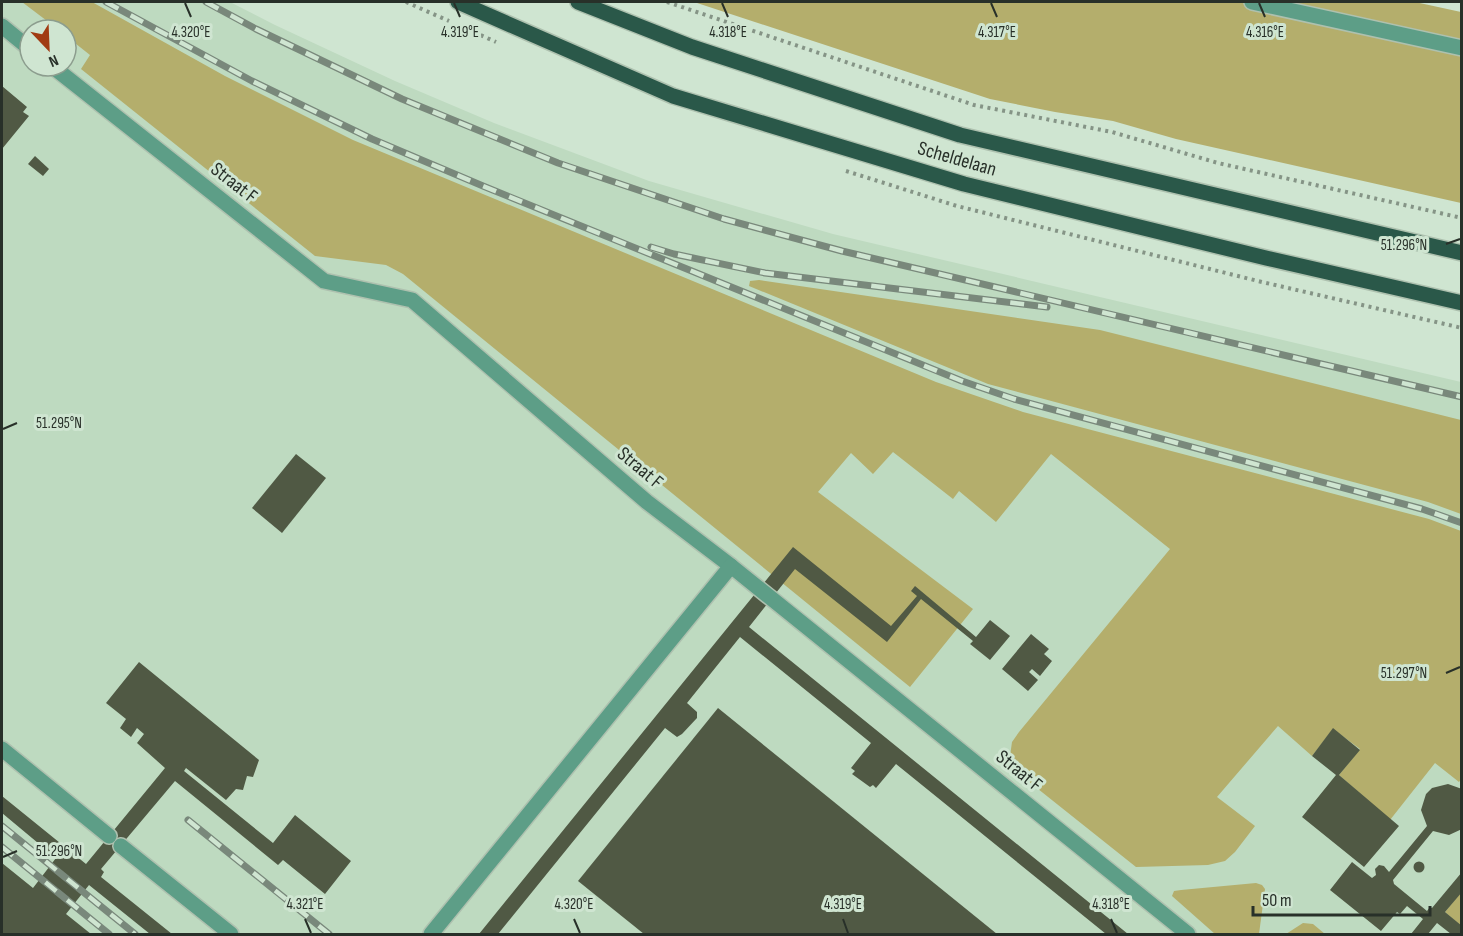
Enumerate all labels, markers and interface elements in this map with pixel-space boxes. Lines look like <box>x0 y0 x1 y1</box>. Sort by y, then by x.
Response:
north arrow <box>18 18 78 78</box>
text: 4.320°E <box>172 23 210 42</box>
text: 4.319°E <box>441 23 479 42</box>
text: 4.318°E <box>709 23 747 42</box>
text: 4.317°E <box>978 23 1016 42</box>
text: 4.316°E <box>1246 23 1284 42</box>
text: N <box>46 50 61 71</box>
street label: Scheldelaan <box>915 136 999 182</box>
street label: Straat F <box>206 157 262 209</box>
text: 51.296°N <box>1381 236 1427 255</box>
text: 51.295°N <box>36 414 82 433</box>
street label: Straat F <box>612 442 668 494</box>
text: 51.297°N <box>1381 664 1427 683</box>
street label: Straat F <box>991 745 1047 797</box>
text: 51.296°N <box>36 842 82 861</box>
scale bar <box>1253 879 1430 917</box>
text: 50 m <box>1262 890 1292 911</box>
text: 4.321°E <box>287 895 323 914</box>
text: 4.320°E <box>555 895 593 914</box>
text: 4.319°E <box>824 895 862 914</box>
text: 4.318°E <box>1092 895 1130 914</box>

